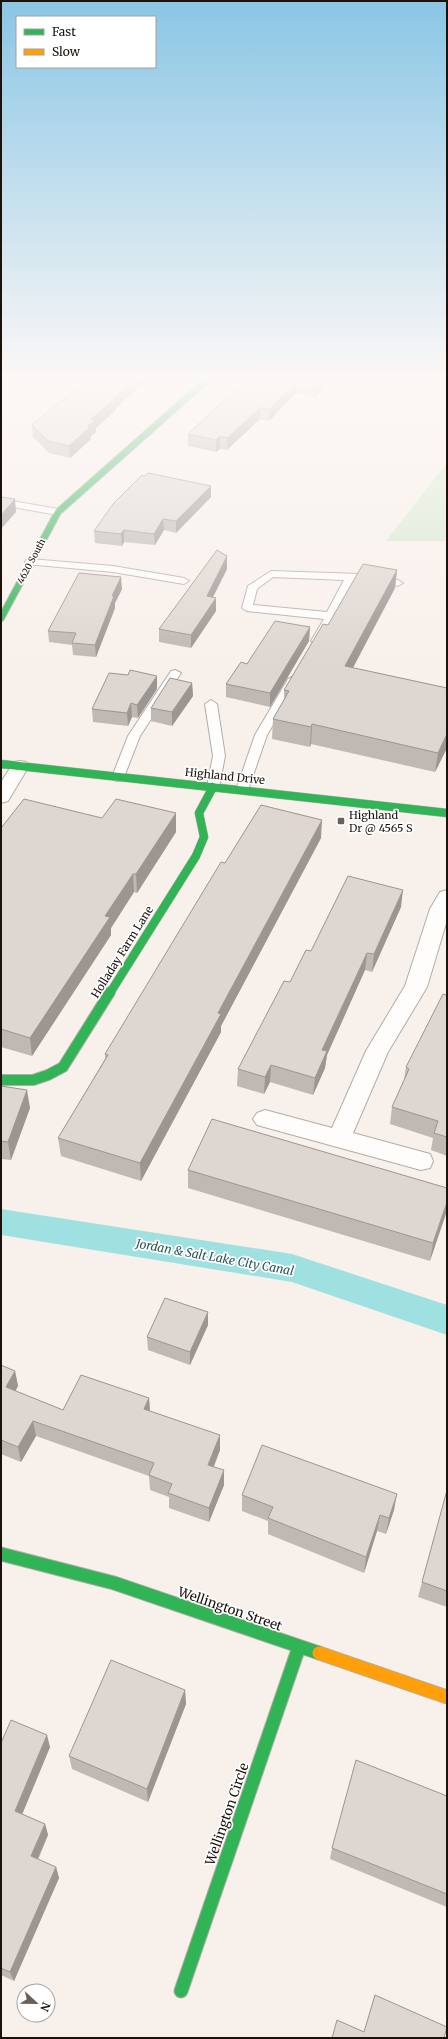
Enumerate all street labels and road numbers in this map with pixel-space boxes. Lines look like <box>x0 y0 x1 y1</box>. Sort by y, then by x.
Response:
street label: 4620 South <box>15 537 47 585</box>
street label: Highland Drive <box>184 765 266 787</box>
street label: Holladay Farm Lane <box>88 903 156 1001</box>
street label: Wellington Street <box>175 1583 284 1635</box>
street label: Wellington Circle <box>201 1760 253 1868</box>

